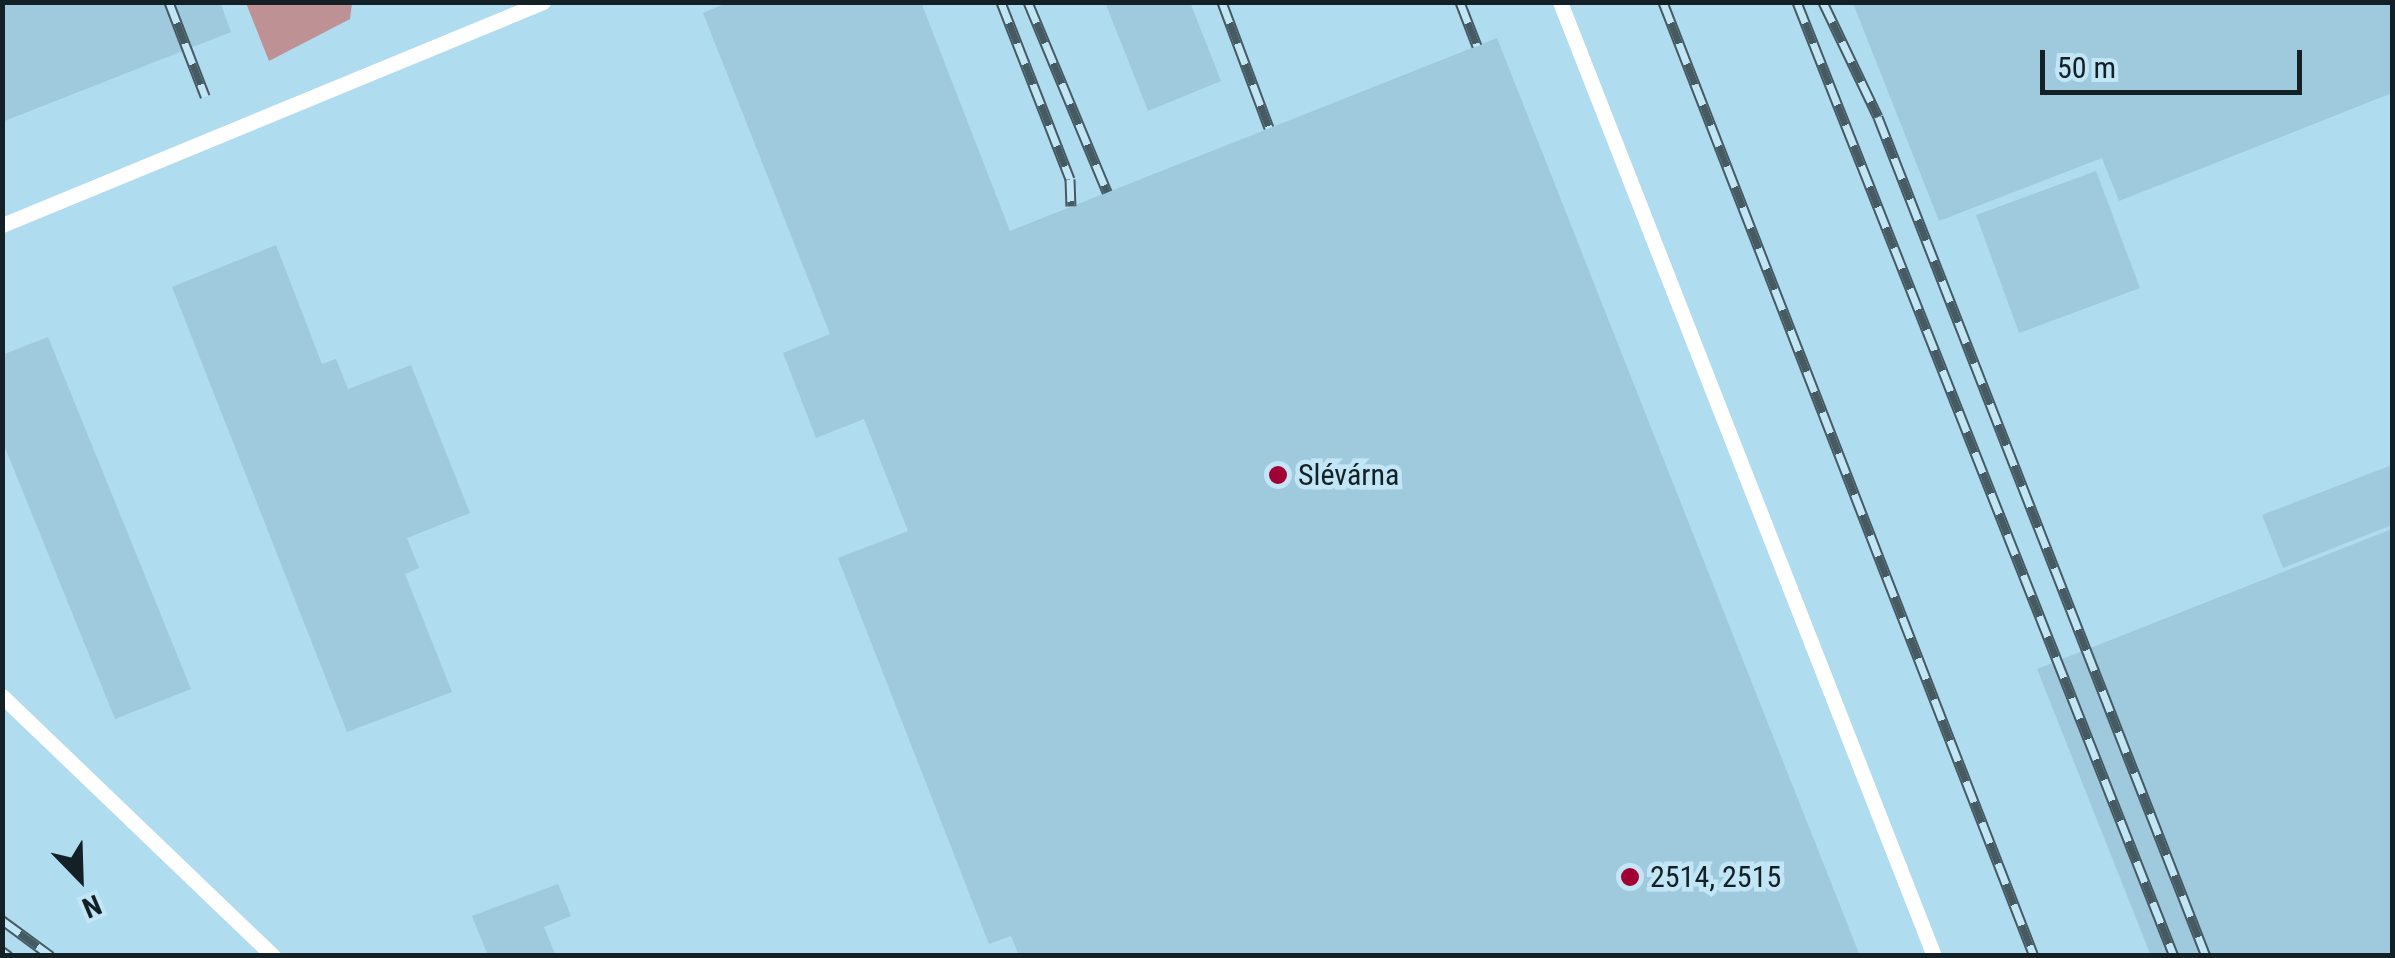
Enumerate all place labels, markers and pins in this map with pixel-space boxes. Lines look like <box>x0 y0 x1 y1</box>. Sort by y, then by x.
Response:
place label: Slévárna <box>1298 457 1399 493</box>
marker: Slévárna <box>1267 464 1289 486</box>
place label: 2514, 2515 <box>1650 859 1781 895</box>
marker: 2514, 2515 <box>1619 866 1641 888</box>

